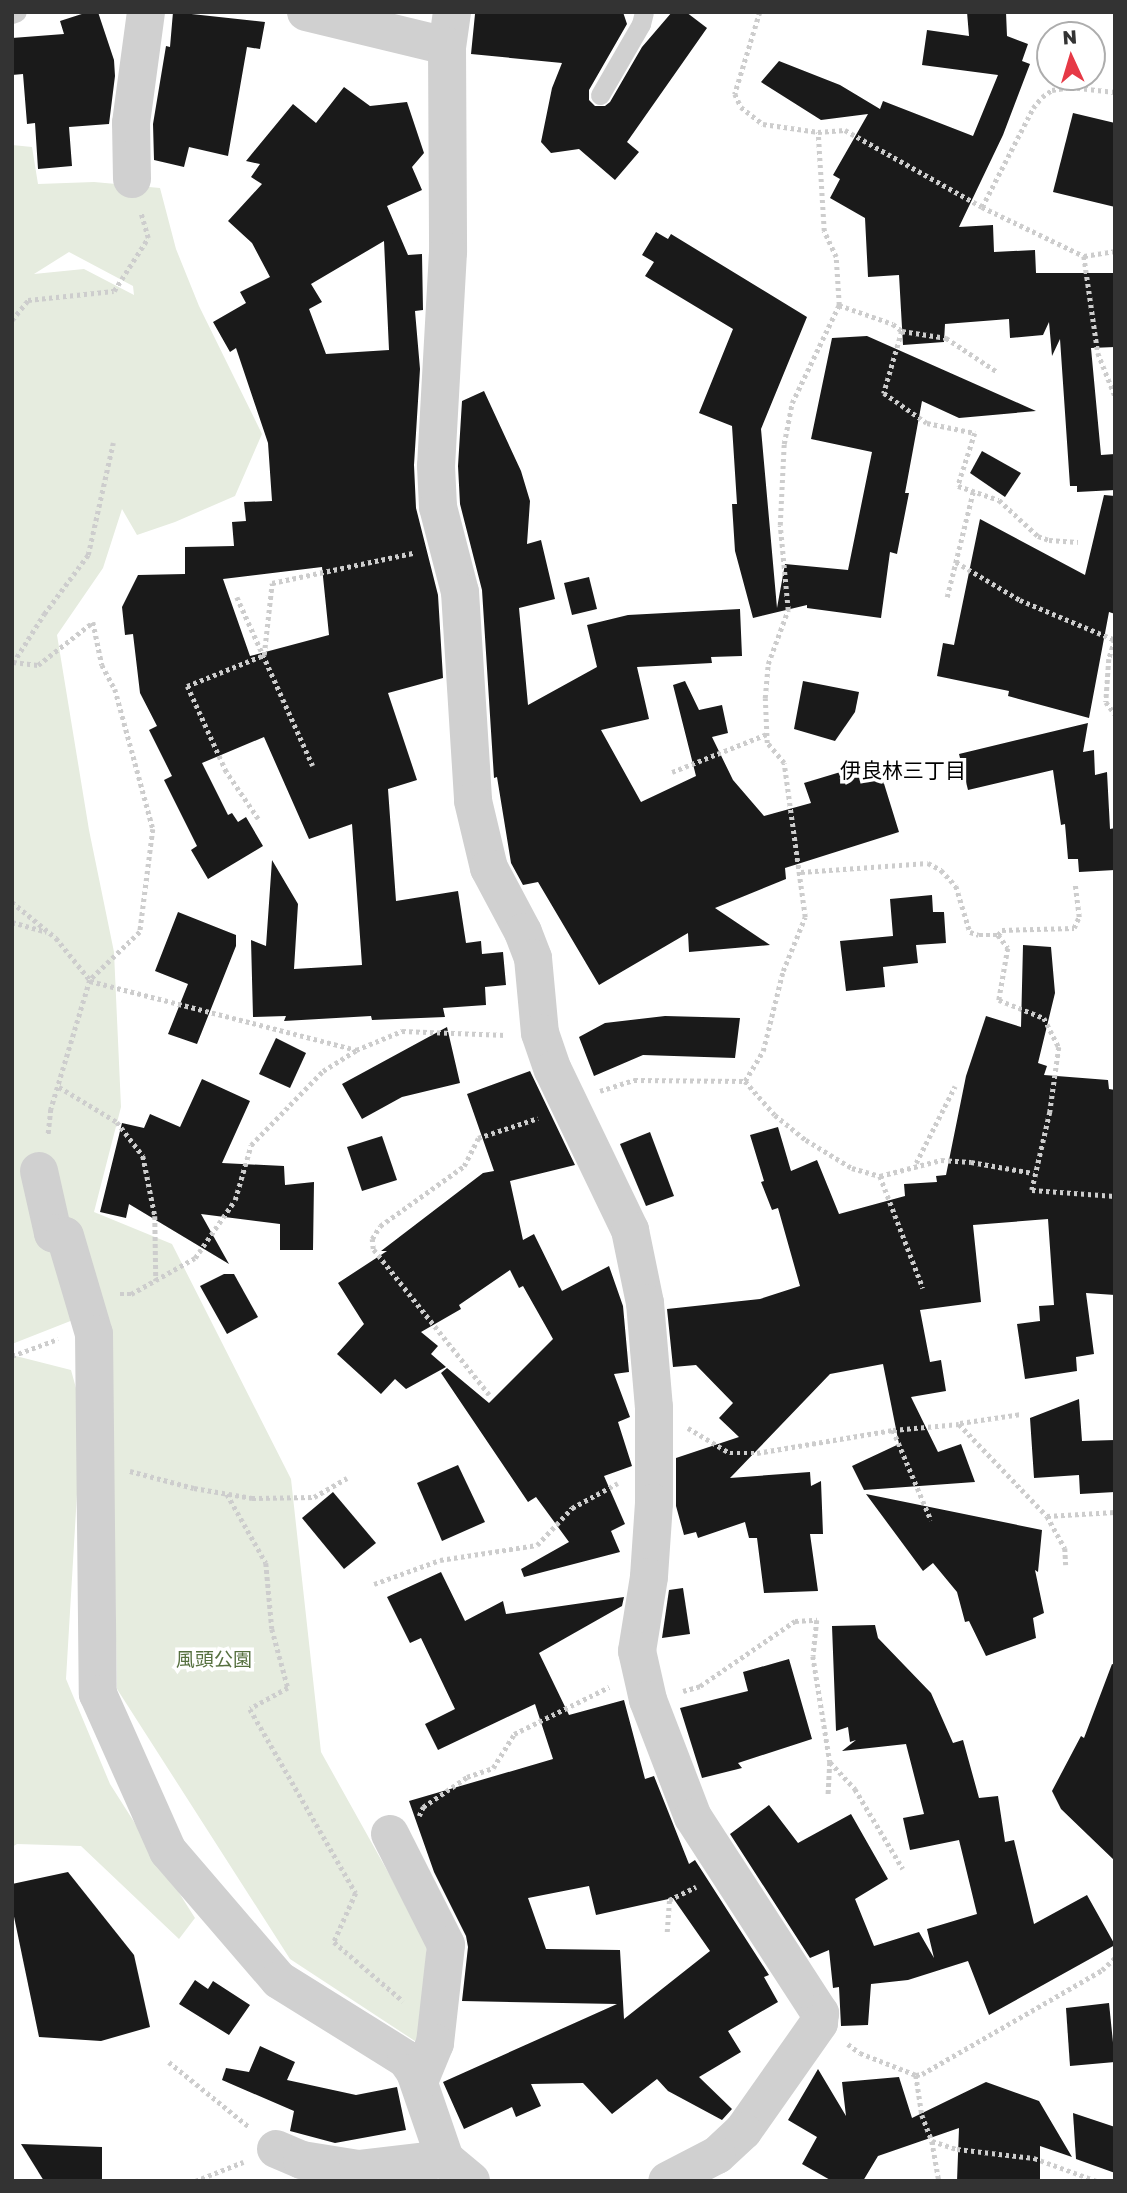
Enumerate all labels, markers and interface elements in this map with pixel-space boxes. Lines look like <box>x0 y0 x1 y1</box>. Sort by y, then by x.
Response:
north arrow <box>1036 21 1106 91</box>
text: N <box>1062 25 1078 49</box>
district label: 伊良林三丁目 <box>840 757 966 783</box>
park label: 風頭公園 <box>176 1648 252 1670</box>

